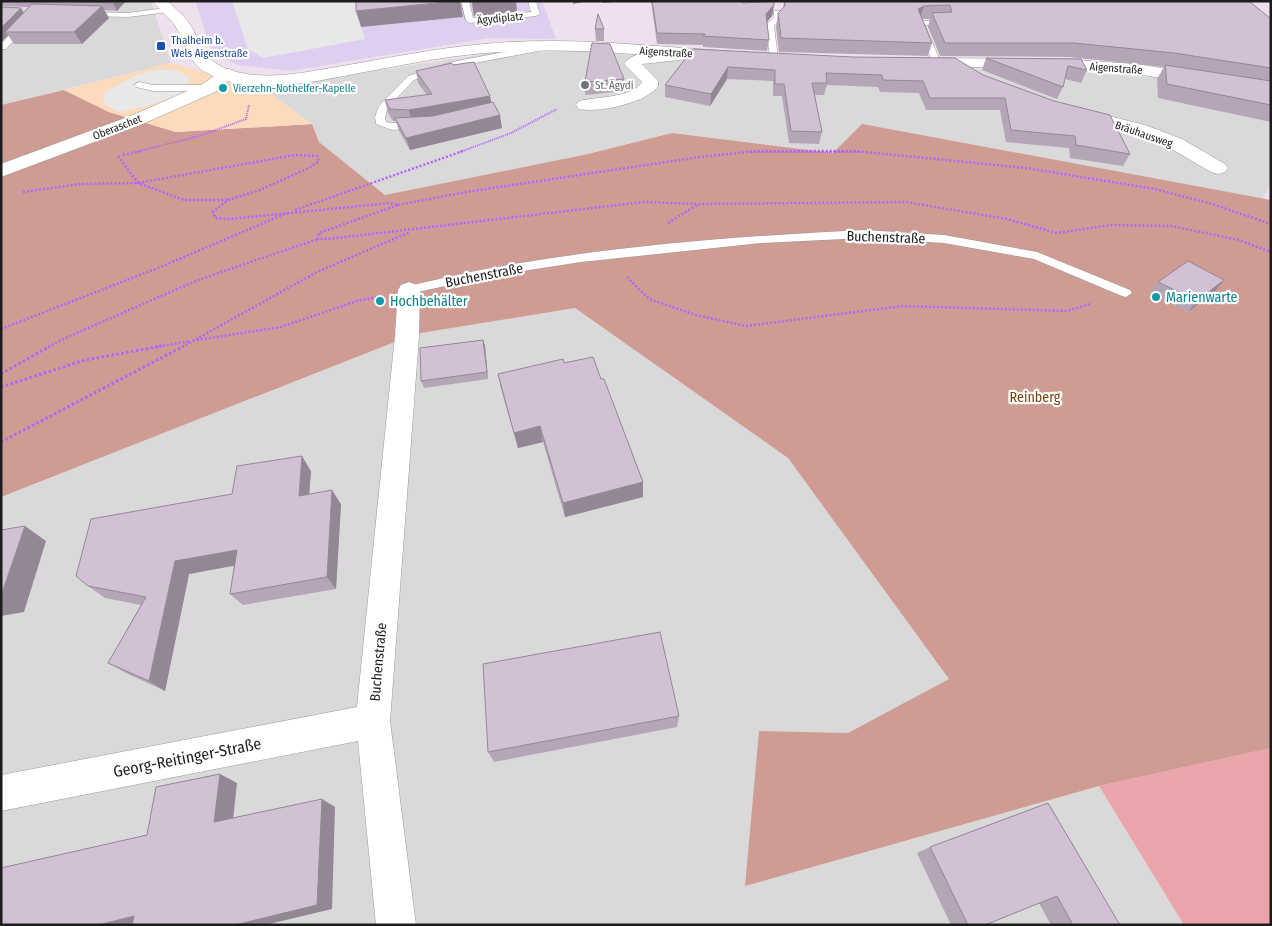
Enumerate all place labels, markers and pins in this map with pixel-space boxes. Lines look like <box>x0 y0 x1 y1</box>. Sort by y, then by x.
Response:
place label: Thalheim b. Wels Aigenstraße <box>171 34 248 60</box>
marker: Thalheim b. Wels Aigenstraße <box>155 40 167 52</box>
marker: St. Ägydi <box>579 79 591 91</box>
place label: St. Ägydi <box>595 79 634 92</box>
marker: Vierzehn-Nothelfer-Kapelle <box>217 82 229 94</box>
place label: Vierzehn-Nothelfer-Kapelle <box>233 82 356 95</box>
place label: Marienwarte <box>1166 289 1238 306</box>
marker: Marienwarte <box>1150 291 1162 303</box>
place label: Hochbehälter <box>390 293 468 310</box>
marker: Hochbehälter <box>374 295 386 307</box>

